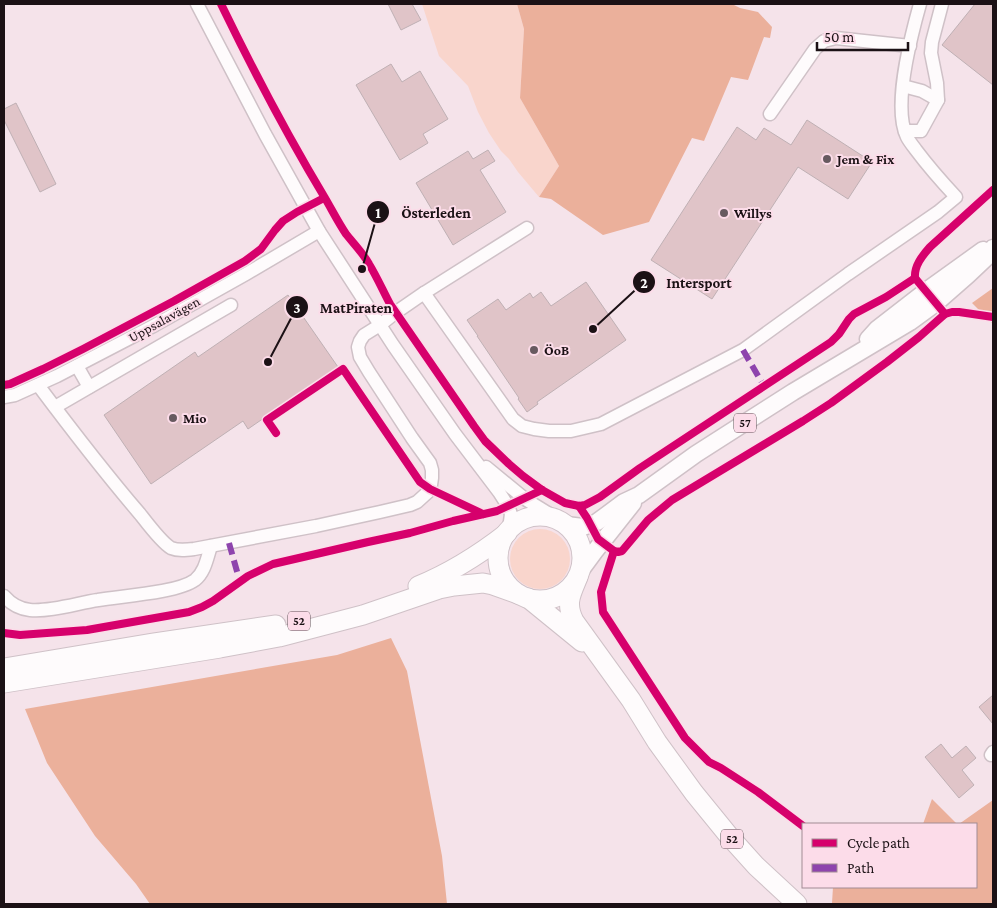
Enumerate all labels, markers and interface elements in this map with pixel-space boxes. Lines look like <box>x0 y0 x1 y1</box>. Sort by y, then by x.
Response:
scale bar <box>817 20 908 52</box>
text: 50 m <box>824 29 854 45</box>
place label: Jem & Fix <box>835 151 895 167</box>
marker: Jem & Fix <box>821 153 833 165</box>
callout: Österleden <box>366 197 481 227</box>
text: 1 <box>375 205 381 221</box>
text: Österleden <box>401 205 471 221</box>
place label: Willys <box>733 205 772 221</box>
marker: Willys <box>718 207 730 219</box>
callout: Intersport <box>632 267 742 297</box>
text: 2 <box>640 275 648 291</box>
text: Intersport <box>666 275 732 291</box>
callout: MatPiraten <box>285 292 402 322</box>
street label: Uppsalavägen <box>126 293 203 345</box>
text: 3 <box>293 300 301 316</box>
text: MatPiraten <box>320 300 393 316</box>
place label: ÖoB <box>544 342 569 358</box>
marker: ÖoB <box>528 344 540 356</box>
place label: Mio <box>183 410 207 426</box>
marker: Mio <box>167 412 179 424</box>
road number: 57 <box>734 413 756 432</box>
road number: 52 <box>288 612 310 630</box>
legend <box>802 823 977 888</box>
road number: 52 <box>721 830 743 849</box>
text: Cycle path <box>847 835 910 852</box>
text: Path <box>847 860 874 876</box>

